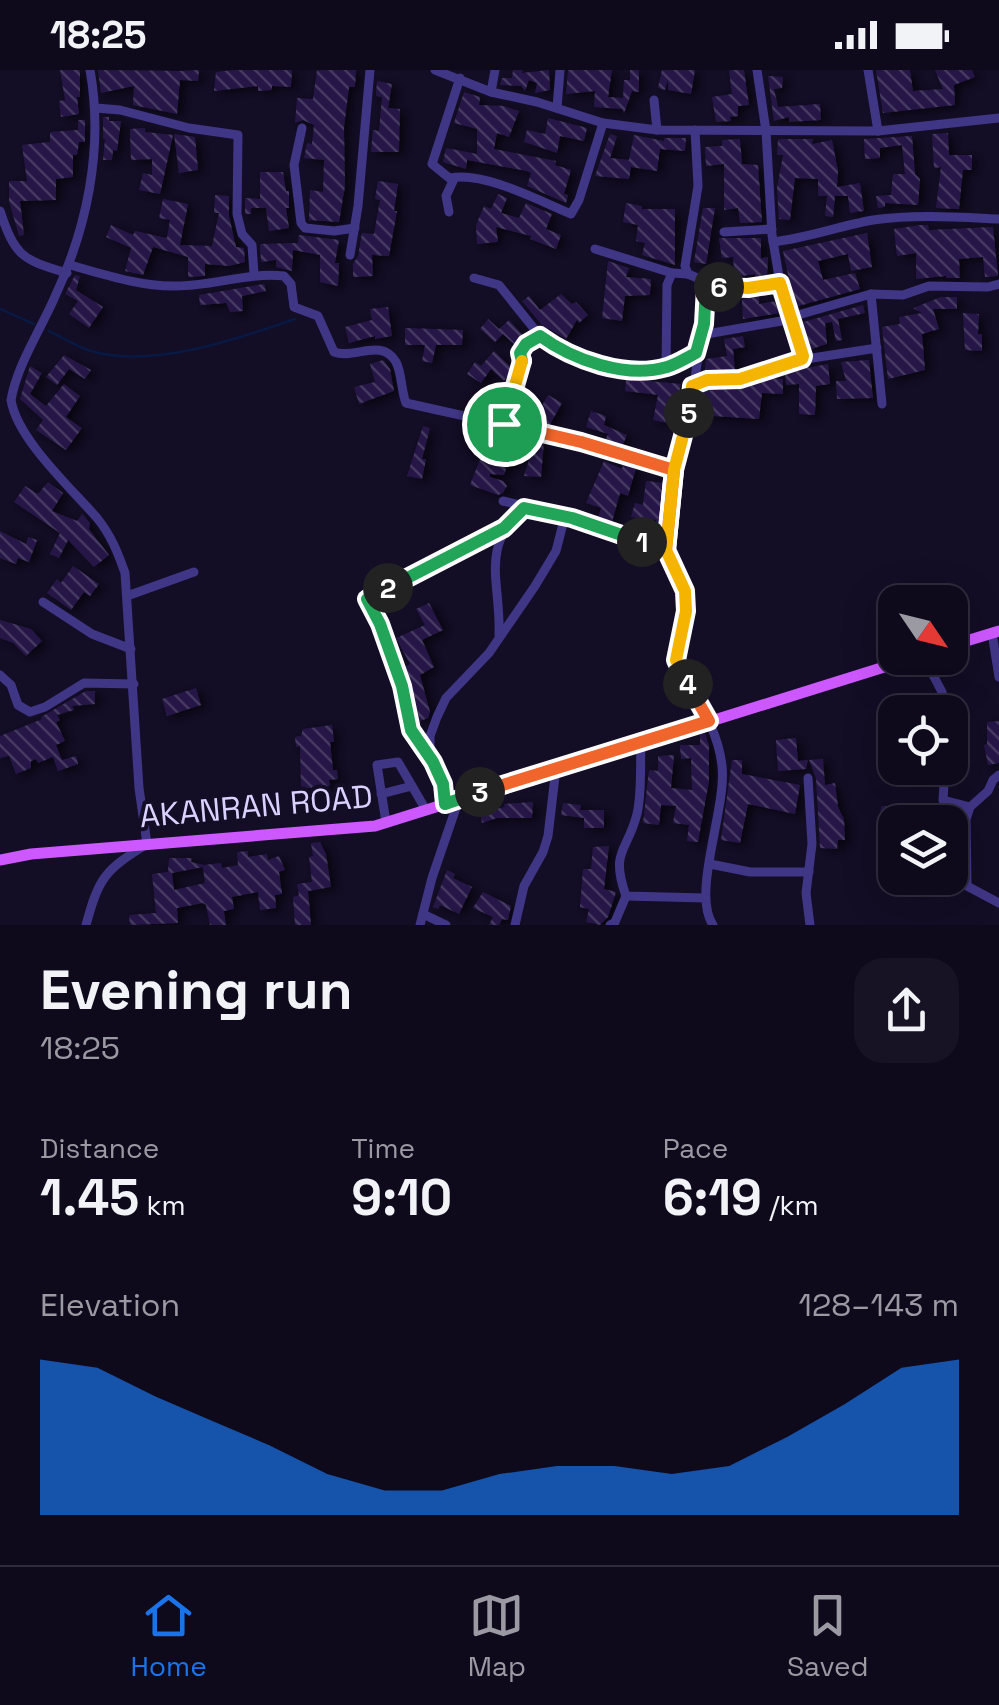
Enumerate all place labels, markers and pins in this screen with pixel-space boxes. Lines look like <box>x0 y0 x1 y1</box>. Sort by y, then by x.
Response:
pin: 6 <box>694 262 744 312</box>
pin <box>462 382 547 467</box>
pin: 5 <box>664 388 714 438</box>
pin: 1 <box>617 517 667 567</box>
pin: 2 <box>363 563 413 613</box>
pin: 4 <box>663 659 713 709</box>
pin: 3 <box>455 767 505 817</box>

